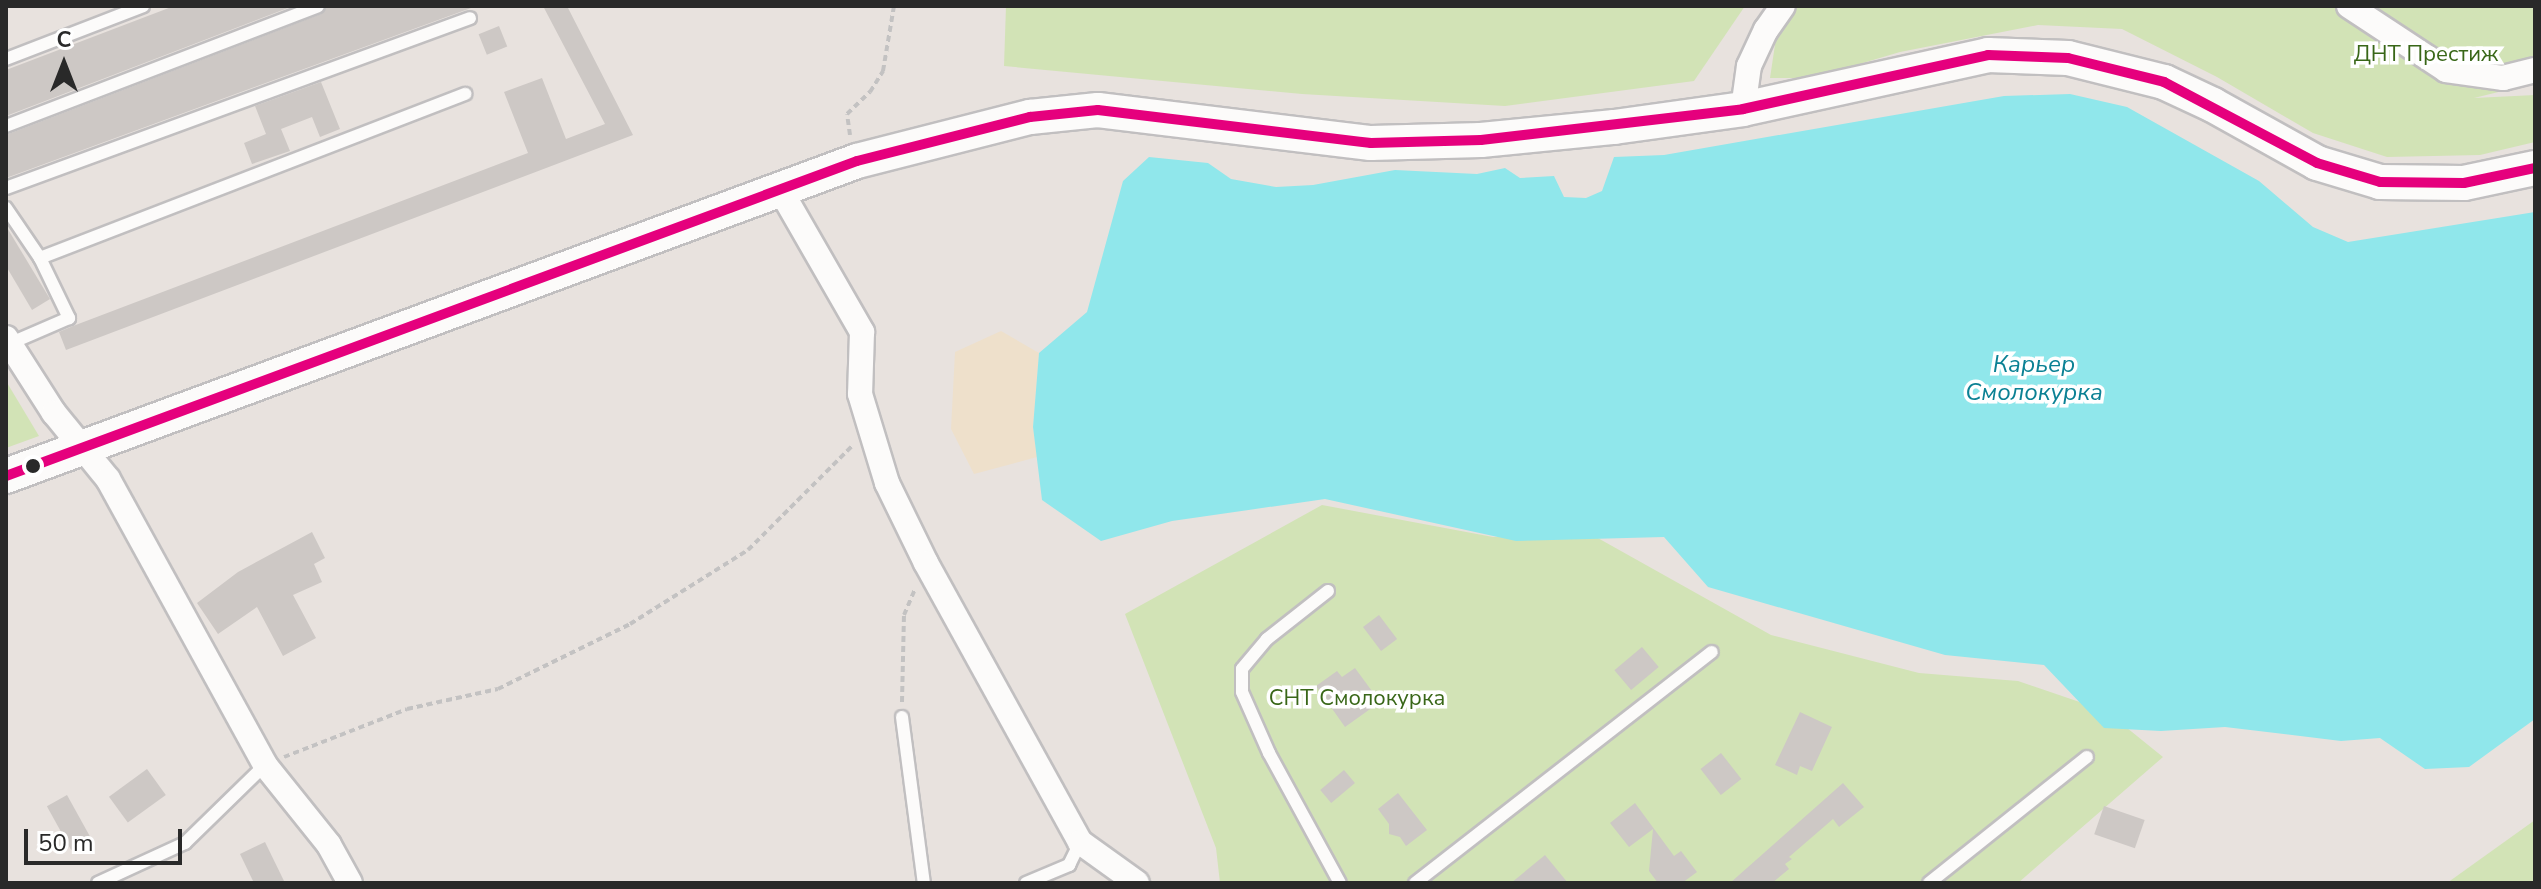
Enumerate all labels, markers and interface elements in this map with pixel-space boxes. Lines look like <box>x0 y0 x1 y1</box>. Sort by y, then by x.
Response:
north arrow <box>24 24 104 104</box>
text: С <box>57 25 71 55</box>
park label: ДНТ Престиж <box>2354 42 2498 68</box>
water label: Карьер Смолокурка <box>1965 351 2103 407</box>
unlabelled marker <box>25 458 41 474</box>
park label: СНТ Смолокурка <box>1269 686 1445 712</box>
scale bar <box>28 813 186 863</box>
text: 50 m <box>38 827 94 859</box>

